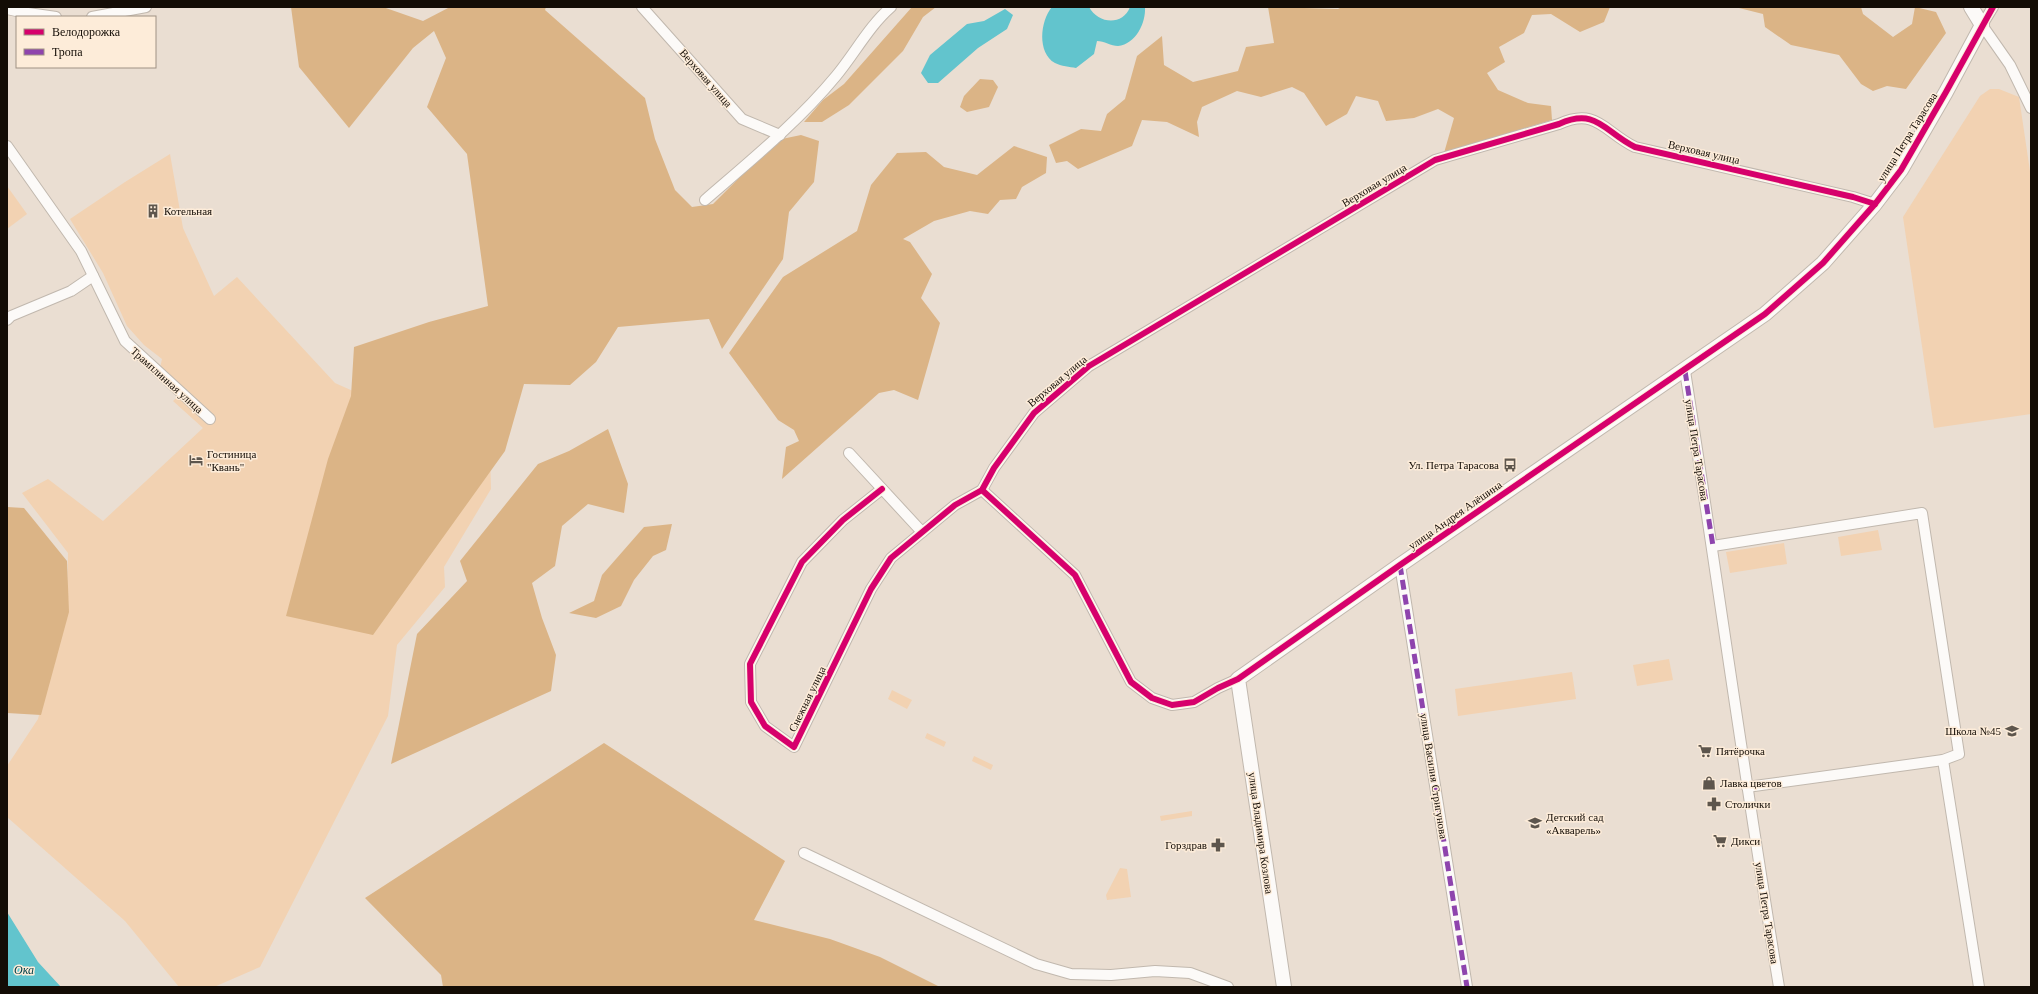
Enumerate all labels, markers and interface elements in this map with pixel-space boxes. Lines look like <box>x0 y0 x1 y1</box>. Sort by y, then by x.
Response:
legend <box>16 16 156 68</box>
text: Велодорожка <box>52 25 121 39</box>
text: Тропа <box>52 45 83 59</box>
street label: Верховая улица <box>677 46 735 110</box>
street label: улица Петра Тарасова <box>1875 90 1939 184</box>
street label: Верховая улица <box>1667 138 1741 166</box>
street label: Верховая улица <box>1340 161 1409 209</box>
building icon: Котельная <box>145 203 161 219</box>
place label: Котельная <box>164 205 212 217</box>
street label: Трамплинная улица <box>129 345 205 415</box>
street label: Верховая улица <box>1025 353 1089 409</box>
street label: улица Петра Тарасова <box>1683 398 1711 502</box>
place label: Гостиница "Квань" <box>207 448 256 473</box>
hotel icon: Гостиница "Квань" <box>188 452 204 468</box>
bus stop icon: Ул. Петра Тарасова <box>1502 457 1518 473</box>
place label: Ул. Петра Тарасова <box>1409 459 1499 471</box>
street label: улица Андрея Алёшина <box>1406 478 1504 552</box>
street label: Снежная улица <box>786 664 828 734</box>
street label: улица Василия Стригунова <box>1418 712 1450 840</box>
school or university icon: Школа №45 <box>2004 723 2020 739</box>
place label: Школа №45 <box>1945 725 2001 737</box>
supermarket icon: Пятёрочка <box>1697 743 1713 759</box>
place label: Пятёрочка <box>1716 745 1765 757</box>
street label: улица Владимира Козлова <box>1247 771 1275 895</box>
shop icon: Лавка цветов <box>1701 775 1717 791</box>
place label: Лавка цветов <box>1720 777 1782 789</box>
pharmacy icon: Столички <box>1706 796 1722 812</box>
place label: Столички <box>1725 798 1770 810</box>
place label: Детский сад «Акварель» <box>1546 811 1604 836</box>
school or university icon: Детский сад «Акварель» <box>1527 815 1543 831</box>
supermarket icon: Дикси <box>1712 833 1728 849</box>
place label: Дикси <box>1731 835 1760 847</box>
pharmacy icon: Горздрав <box>1210 837 1226 853</box>
place label: Горздрав <box>1165 839 1207 851</box>
street label: улица Петра Тарасова <box>1753 861 1781 965</box>
water label: Ока <box>14 963 34 977</box>

